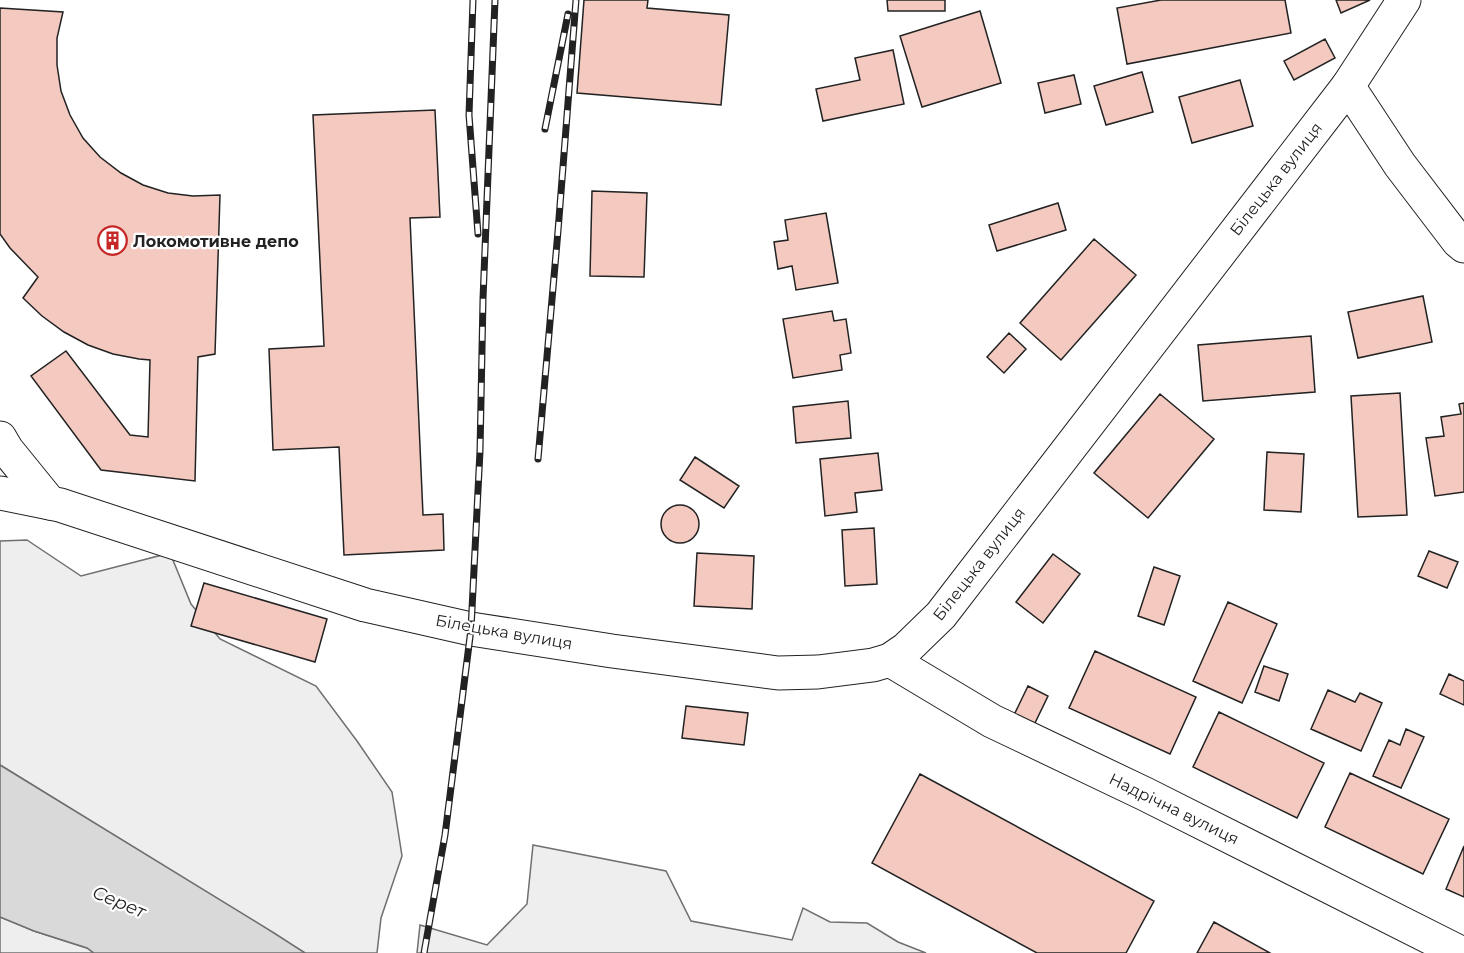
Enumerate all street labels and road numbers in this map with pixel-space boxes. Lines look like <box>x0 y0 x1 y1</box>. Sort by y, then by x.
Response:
street label: Білецька вулиця <box>1226 119 1326 239</box>
street label: Білецька вулиця <box>929 504 1029 624</box>
street label: Білецька вулиця <box>434 611 574 653</box>
street label: Надрічна вулиця <box>1106 769 1242 849</box>

